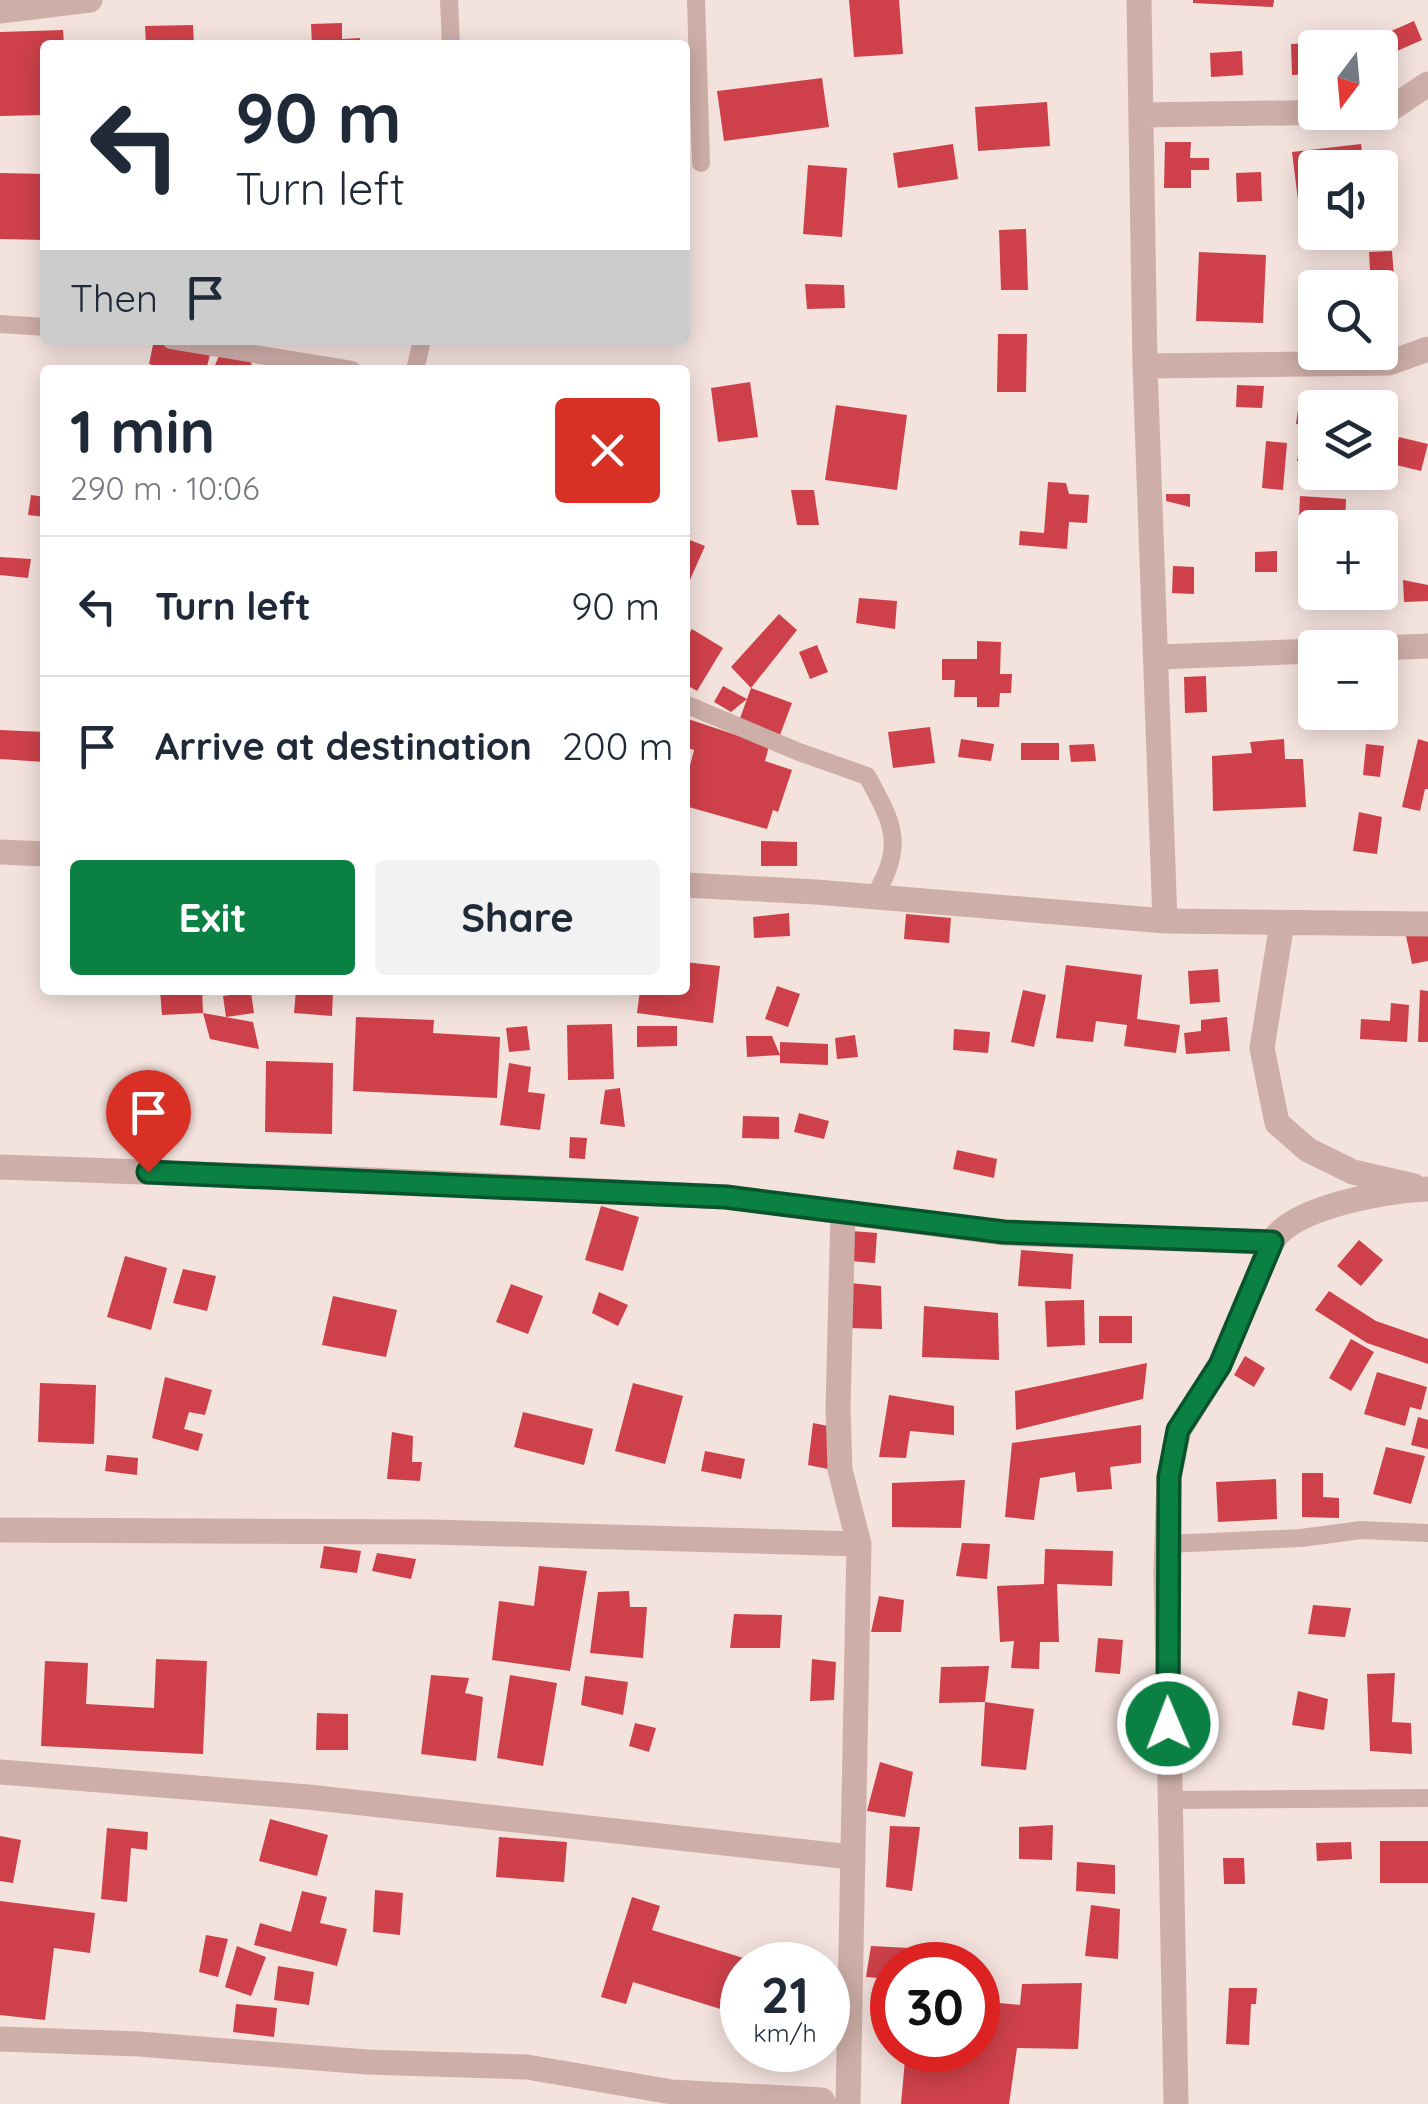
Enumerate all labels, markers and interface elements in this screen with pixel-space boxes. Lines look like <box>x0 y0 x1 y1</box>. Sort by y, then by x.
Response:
north arrow <box>1298 30 1398 130</box>
map controls <box>1298 30 1398 730</box>
text: 90 m <box>235 73 402 161</box>
icon: left <box>70 80 200 210</box>
button: sound <box>1298 150 1398 250</box>
text: Turn left <box>235 160 405 216</box>
icon: arrive <box>178 270 233 325</box>
button: search <box>1298 270 1398 370</box>
text: Then <box>70 274 158 322</box>
button: layers <box>1298 390 1398 490</box>
text: 1 min <box>70 393 215 468</box>
button: close <box>555 398 660 503</box>
text: 290 m · 10:06 <box>70 468 259 508</box>
button: + <box>1298 510 1398 610</box>
icon: left <box>70 579 125 634</box>
text: Turn left <box>155 582 311 630</box>
text: 90 m <box>571 582 660 630</box>
button: − <box>1298 630 1398 730</box>
icon: arrive <box>70 719 125 774</box>
text: Arrive at destination <box>155 722 532 770</box>
text: 200 m <box>562 722 673 770</box>
button: Exit <box>70 860 355 975</box>
button: Share <box>375 860 660 975</box>
pin <box>106 1070 191 1173</box>
icon: arrive <box>121 1085 176 1140</box>
position arrow <box>1116 1672 1220 1776</box>
speed limit sign: 30 <box>870 1942 1000 2072</box>
text: 21 <box>761 1963 809 2026</box>
text: km/h <box>753 2017 817 2048</box>

